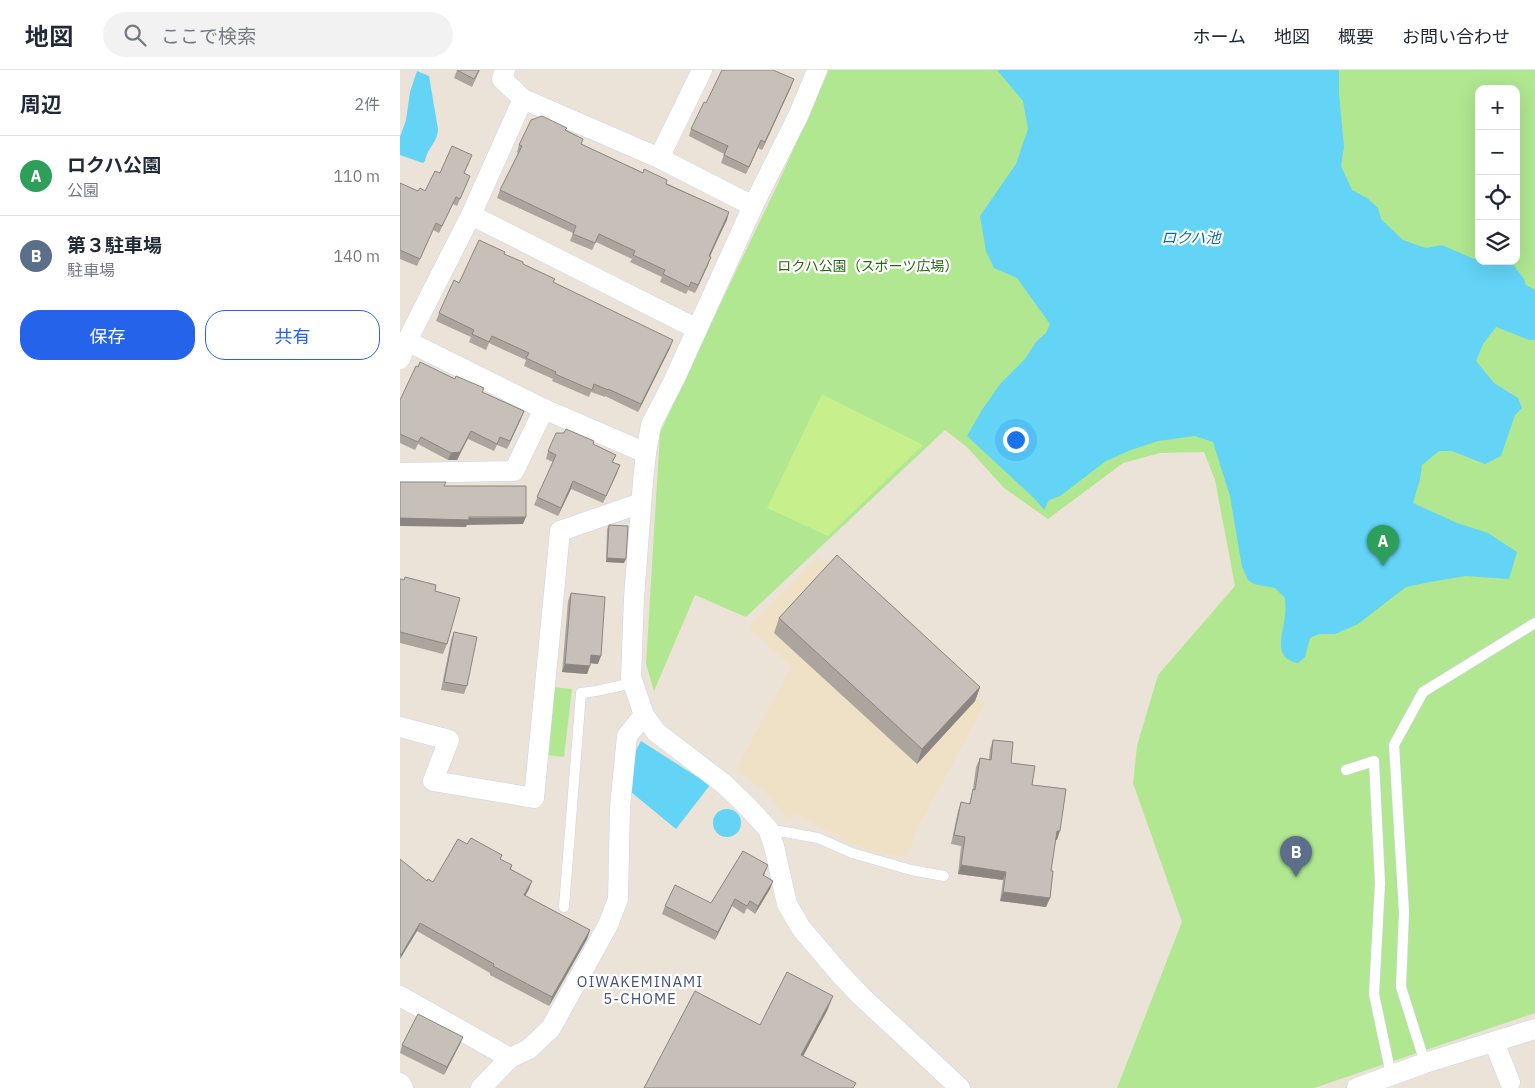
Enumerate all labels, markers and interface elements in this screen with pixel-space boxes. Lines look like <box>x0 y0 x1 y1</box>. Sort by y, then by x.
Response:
search box <box>103 12 453 57</box>
text: 地図 <box>25 20 73 52</box>
icon: search <box>121 21 149 49</box>
text: ここで検索 <box>161 24 256 48</box>
text: ホーム <box>1193 25 1246 48</box>
text: 地図 <box>1274 25 1310 48</box>
text: 概要 <box>1338 25 1374 48</box>
text: お問い合わせ <box>1402 25 1510 48</box>
map controls <box>1475 85 1520 265</box>
button: + <box>1475 85 1520 130</box>
text: 周辺 <box>20 90 62 118</box>
text: 2件 <box>354 94 380 114</box>
button: − <box>1475 130 1520 175</box>
text: ロクハ公園 <box>67 153 161 177</box>
text: A <box>31 166 41 186</box>
text: 110 m <box>333 166 380 186</box>
button: locate <box>1475 175 1520 220</box>
text: 公園 <box>67 180 99 200</box>
button: layers <box>1475 220 1520 265</box>
water label: ロクハ池 <box>1161 228 1223 247</box>
text: 第３駐車場 <box>67 233 162 257</box>
text: B <box>31 246 41 266</box>
text: 140 m <box>333 246 380 266</box>
park label: ロクハ公園（スポーツ広場） <box>777 257 959 275</box>
text: 駐車場 <box>67 260 115 280</box>
button: 保存 <box>20 310 195 360</box>
button: 共有 <box>205 310 380 360</box>
your location <box>1003 427 1029 453</box>
pin: A <box>1367 525 1399 566</box>
pin: B <box>1280 836 1312 877</box>
district label: OIWAKEMINAMI 5-CHOME <box>577 972 703 1008</box>

